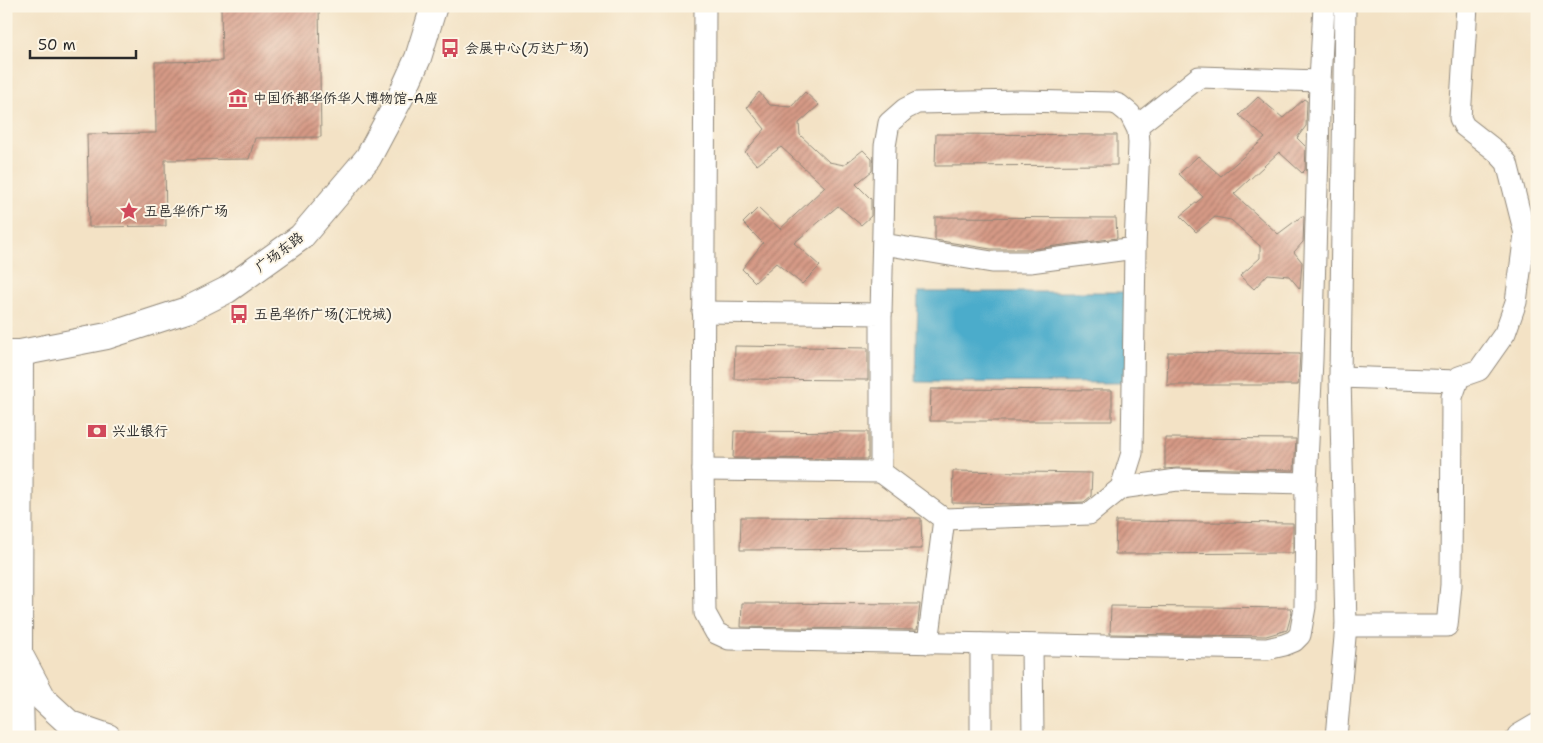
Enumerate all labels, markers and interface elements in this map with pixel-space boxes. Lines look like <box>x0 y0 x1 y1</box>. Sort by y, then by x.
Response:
scale bar <box>30 28 136 60</box>
text: 50 m <box>38 35 76 55</box>
bus stop icon: 会展中心(万达广场) <box>439 37 461 59</box>
place label: 会展中心(万达广场) <box>465 39 589 57</box>
museum icon: 中国侨都华侨华人博物馆-A座 <box>227 87 249 109</box>
place label: 中国侨都华侨华人博物馆-A座 <box>253 89 438 107</box>
place icon: 五邑华侨广场 <box>118 200 140 222</box>
place label: 五邑华侨广场 <box>144 202 228 220</box>
street label: 广场东路 <box>251 228 307 276</box>
bus stop icon: 五邑华侨广场(汇悦城) <box>228 303 250 325</box>
place label: 五邑华侨广场(汇悦城) <box>254 305 392 323</box>
bank icon: 兴业银行 <box>86 420 108 442</box>
place label: 兴业银行 <box>112 422 168 440</box>

